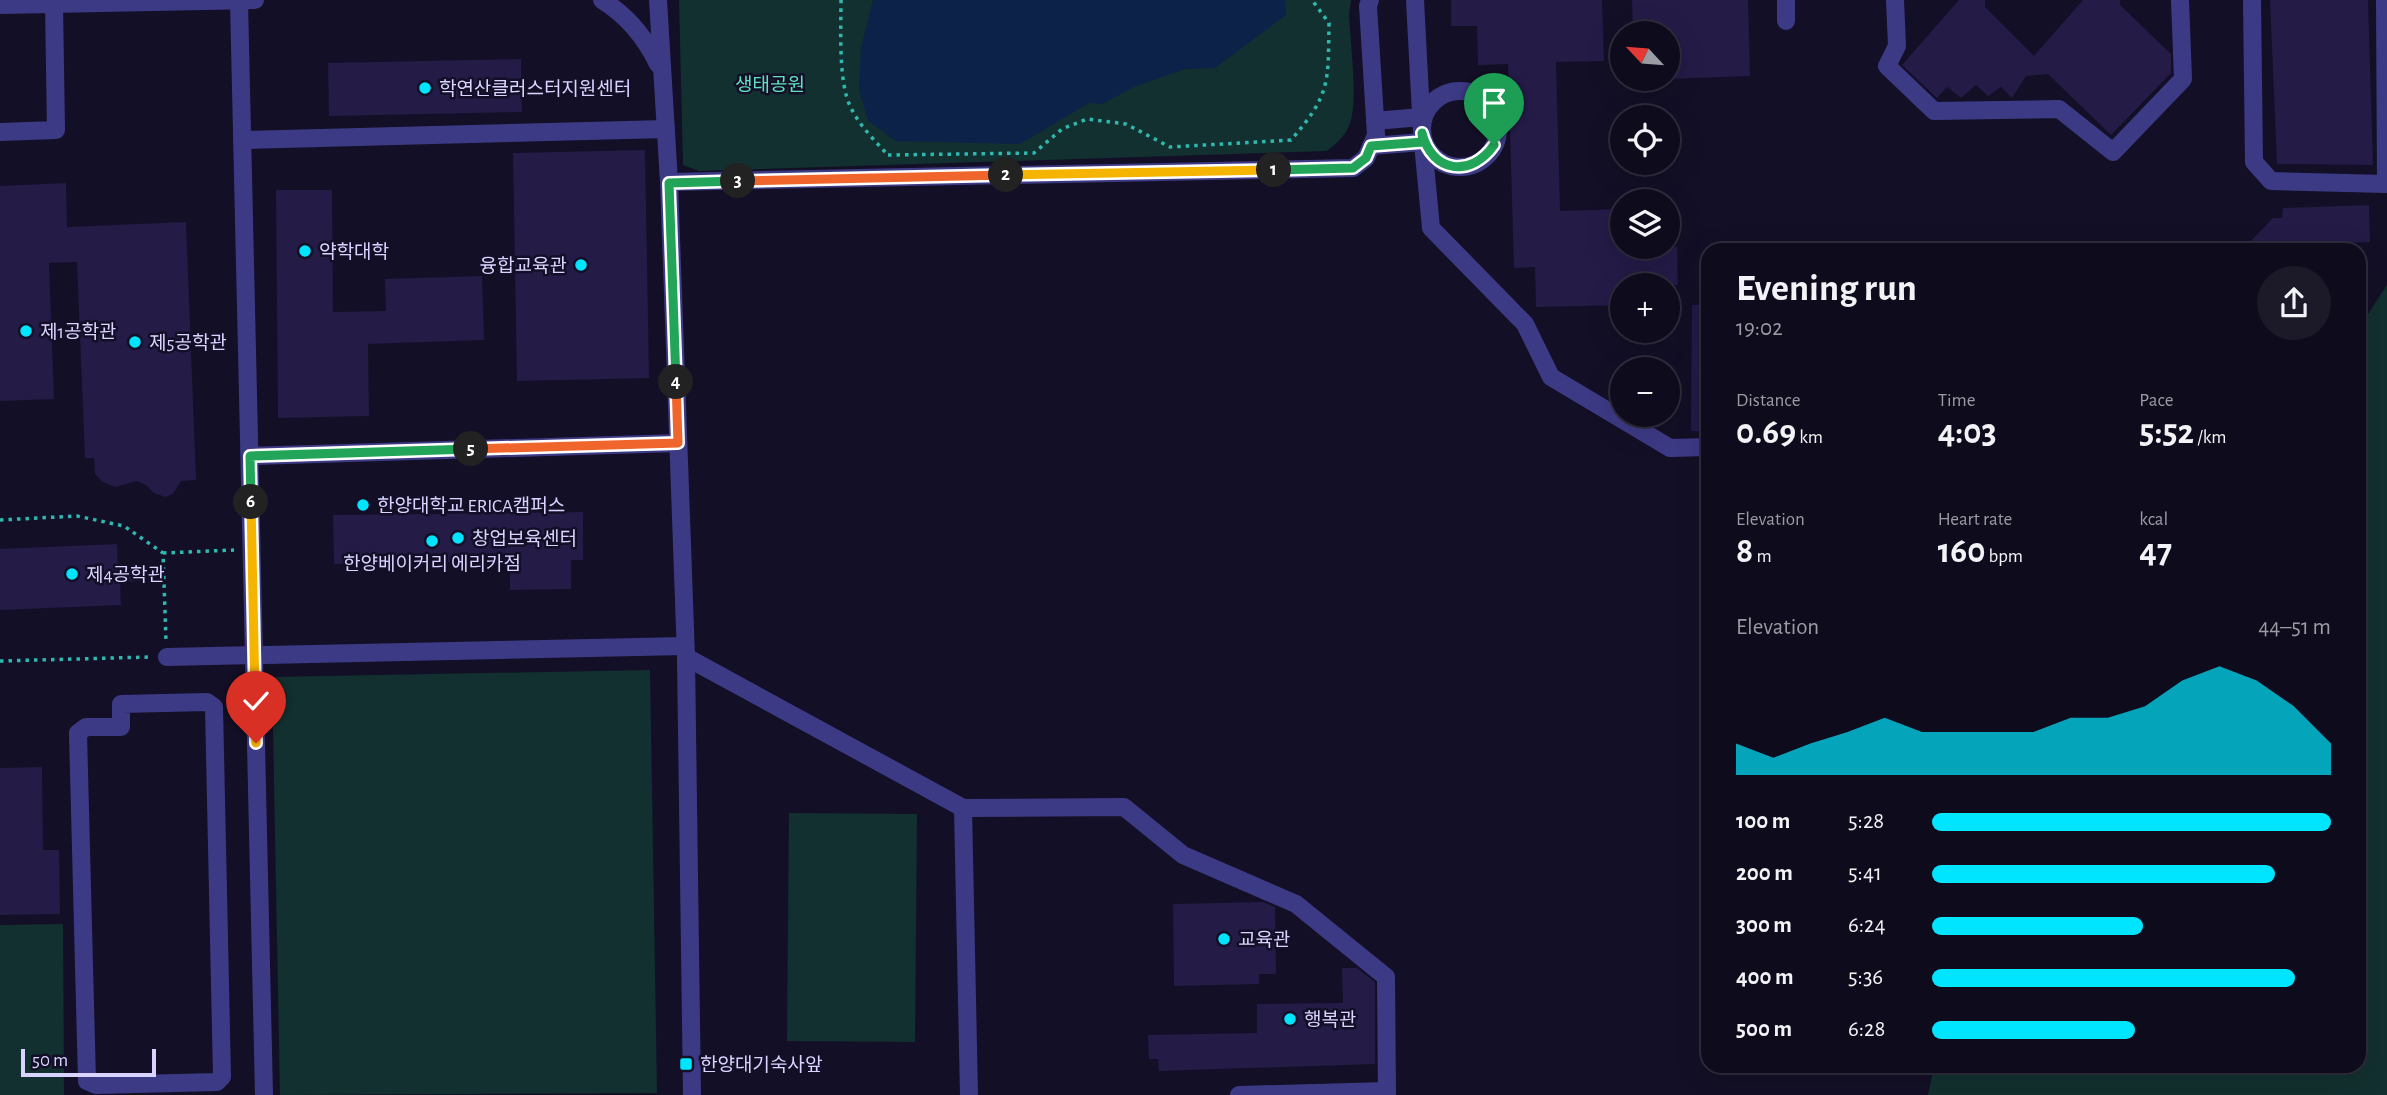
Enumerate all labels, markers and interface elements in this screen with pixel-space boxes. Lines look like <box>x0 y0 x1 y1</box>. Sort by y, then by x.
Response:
north arrow <box>1610 21 1680 91</box>
map controls <box>1610 21 1680 427</box>
pin <box>1464 73 1524 145</box>
park label: 생태공원 <box>735 75 805 95</box>
place label: 학연산클러스터지원센터 <box>439 79 631 99</box>
marker: 학연산클러스터지원센터 <box>417 80 433 96</box>
icon: arrive <box>1475 84 1513 122</box>
button: locate <box>1610 105 1680 175</box>
pin: 1 <box>1256 152 1292 188</box>
pin: 2 <box>988 158 1024 192</box>
text: 1 <box>1270 160 1277 179</box>
pin: 3 <box>720 164 756 198</box>
text: 2 <box>1001 165 1010 184</box>
text: 3 <box>733 171 742 190</box>
button: layers <box>1610 189 1680 259</box>
place label: 약학대학 <box>319 242 389 262</box>
marker: 약학대학 <box>297 243 313 259</box>
place label: 융합교육관 <box>480 256 567 276</box>
marker: 융합교육관 <box>573 257 589 273</box>
button: share <box>2257 266 2331 340</box>
text: Evening run <box>1736 270 1917 308</box>
button: + <box>1610 273 1680 343</box>
text: 19:02 <box>1736 317 1783 340</box>
place label: 제1공학관 <box>40 322 116 342</box>
marker: 제1공학관 <box>18 323 34 339</box>
place label: 제5공학관 <box>149 333 227 353</box>
marker: 제5공학관 <box>127 334 143 350</box>
button: − <box>1610 357 1680 427</box>
pin: 4 <box>658 364 694 400</box>
text: 4 <box>671 372 680 391</box>
text: Distance <box>1736 391 1800 410</box>
text: Time <box>1938 391 1976 410</box>
text: Pace <box>2139 391 2174 410</box>
text: 0.69 <box>1736 415 1796 450</box>
text: 4:03 <box>1938 415 1997 450</box>
text: 5:52 <box>2139 415 2194 450</box>
text: km <box>1796 428 1823 447</box>
text: /km <box>2194 428 2227 447</box>
pin: 5 <box>454 432 489 466</box>
text: 5 <box>466 439 475 458</box>
pin: 6 <box>233 484 268 520</box>
text: 6 <box>246 492 255 511</box>
place label: 한양대학교 ERICA캠퍼스 <box>377 496 565 516</box>
marker: 한양대학교 ERICA캠퍼스 <box>355 497 371 513</box>
text: Elevation <box>1736 510 1805 529</box>
text: Heart rate <box>1938 510 2012 529</box>
text: kcal <box>2139 510 2168 529</box>
place label: 창업보육센터 <box>472 529 577 549</box>
marker: 창업보육센터 <box>450 530 466 546</box>
marker: 한양베이커리 에리카점 <box>424 533 440 549</box>
text: 8 <box>1736 534 1753 569</box>
text: 160 <box>1938 534 1985 569</box>
text: 47 <box>2139 534 2172 569</box>
text: m <box>1753 547 1772 566</box>
text: bpm <box>1985 547 2023 566</box>
place label: 한양베이커리 에리카점 <box>343 554 521 574</box>
place label: 제4공학관 <box>86 565 165 585</box>
marker: 제4공학관 <box>64 566 80 582</box>
text: Elevation <box>1736 616 1819 639</box>
text: 44–51 m <box>2258 616 2331 639</box>
pin <box>226 671 286 743</box>
icon: check <box>237 682 275 720</box>
text: 100 m <box>1736 810 1790 833</box>
text: 5:28 <box>1848 810 1884 833</box>
text: 200 m <box>1736 862 1793 885</box>
text: 5:41 <box>1848 862 1882 885</box>
text: 300 m <box>1736 914 1792 937</box>
text: 6:24 <box>1848 914 1886 937</box>
place label: 교육관 <box>1238 930 1290 950</box>
marker: 교육관 <box>1216 931 1232 947</box>
text: 400 m <box>1736 966 1794 989</box>
text: 5:36 <box>1848 966 1883 989</box>
place label: 행복관 <box>1304 1010 1356 1030</box>
marker: 행복관 <box>1282 1011 1298 1027</box>
text: 500 m <box>1736 1018 1792 1041</box>
text: 6:28 <box>1848 1018 1885 1041</box>
scale bar <box>21 1046 156 1078</box>
text: 50 m <box>32 1051 68 1070</box>
place label: 한양대기숙사앞 <box>700 1055 823 1075</box>
marker: 한양대기숙사앞 <box>678 1056 694 1072</box>

